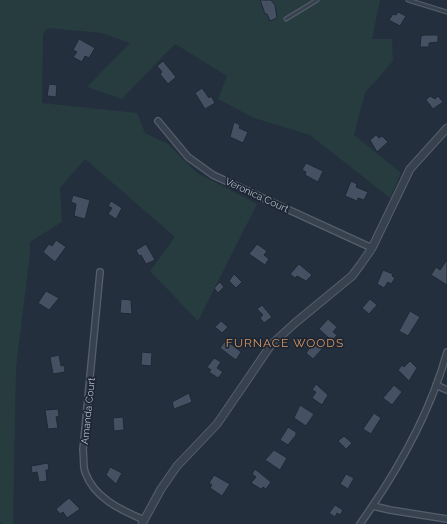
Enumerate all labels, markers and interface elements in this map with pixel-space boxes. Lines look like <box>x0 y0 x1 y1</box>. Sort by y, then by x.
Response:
street label: Veronica Court <box>224 176 291 215</box>
district label: FURNACE WOODS <box>226 336 344 350</box>
street label: Amanda Court <box>79 376 97 445</box>

